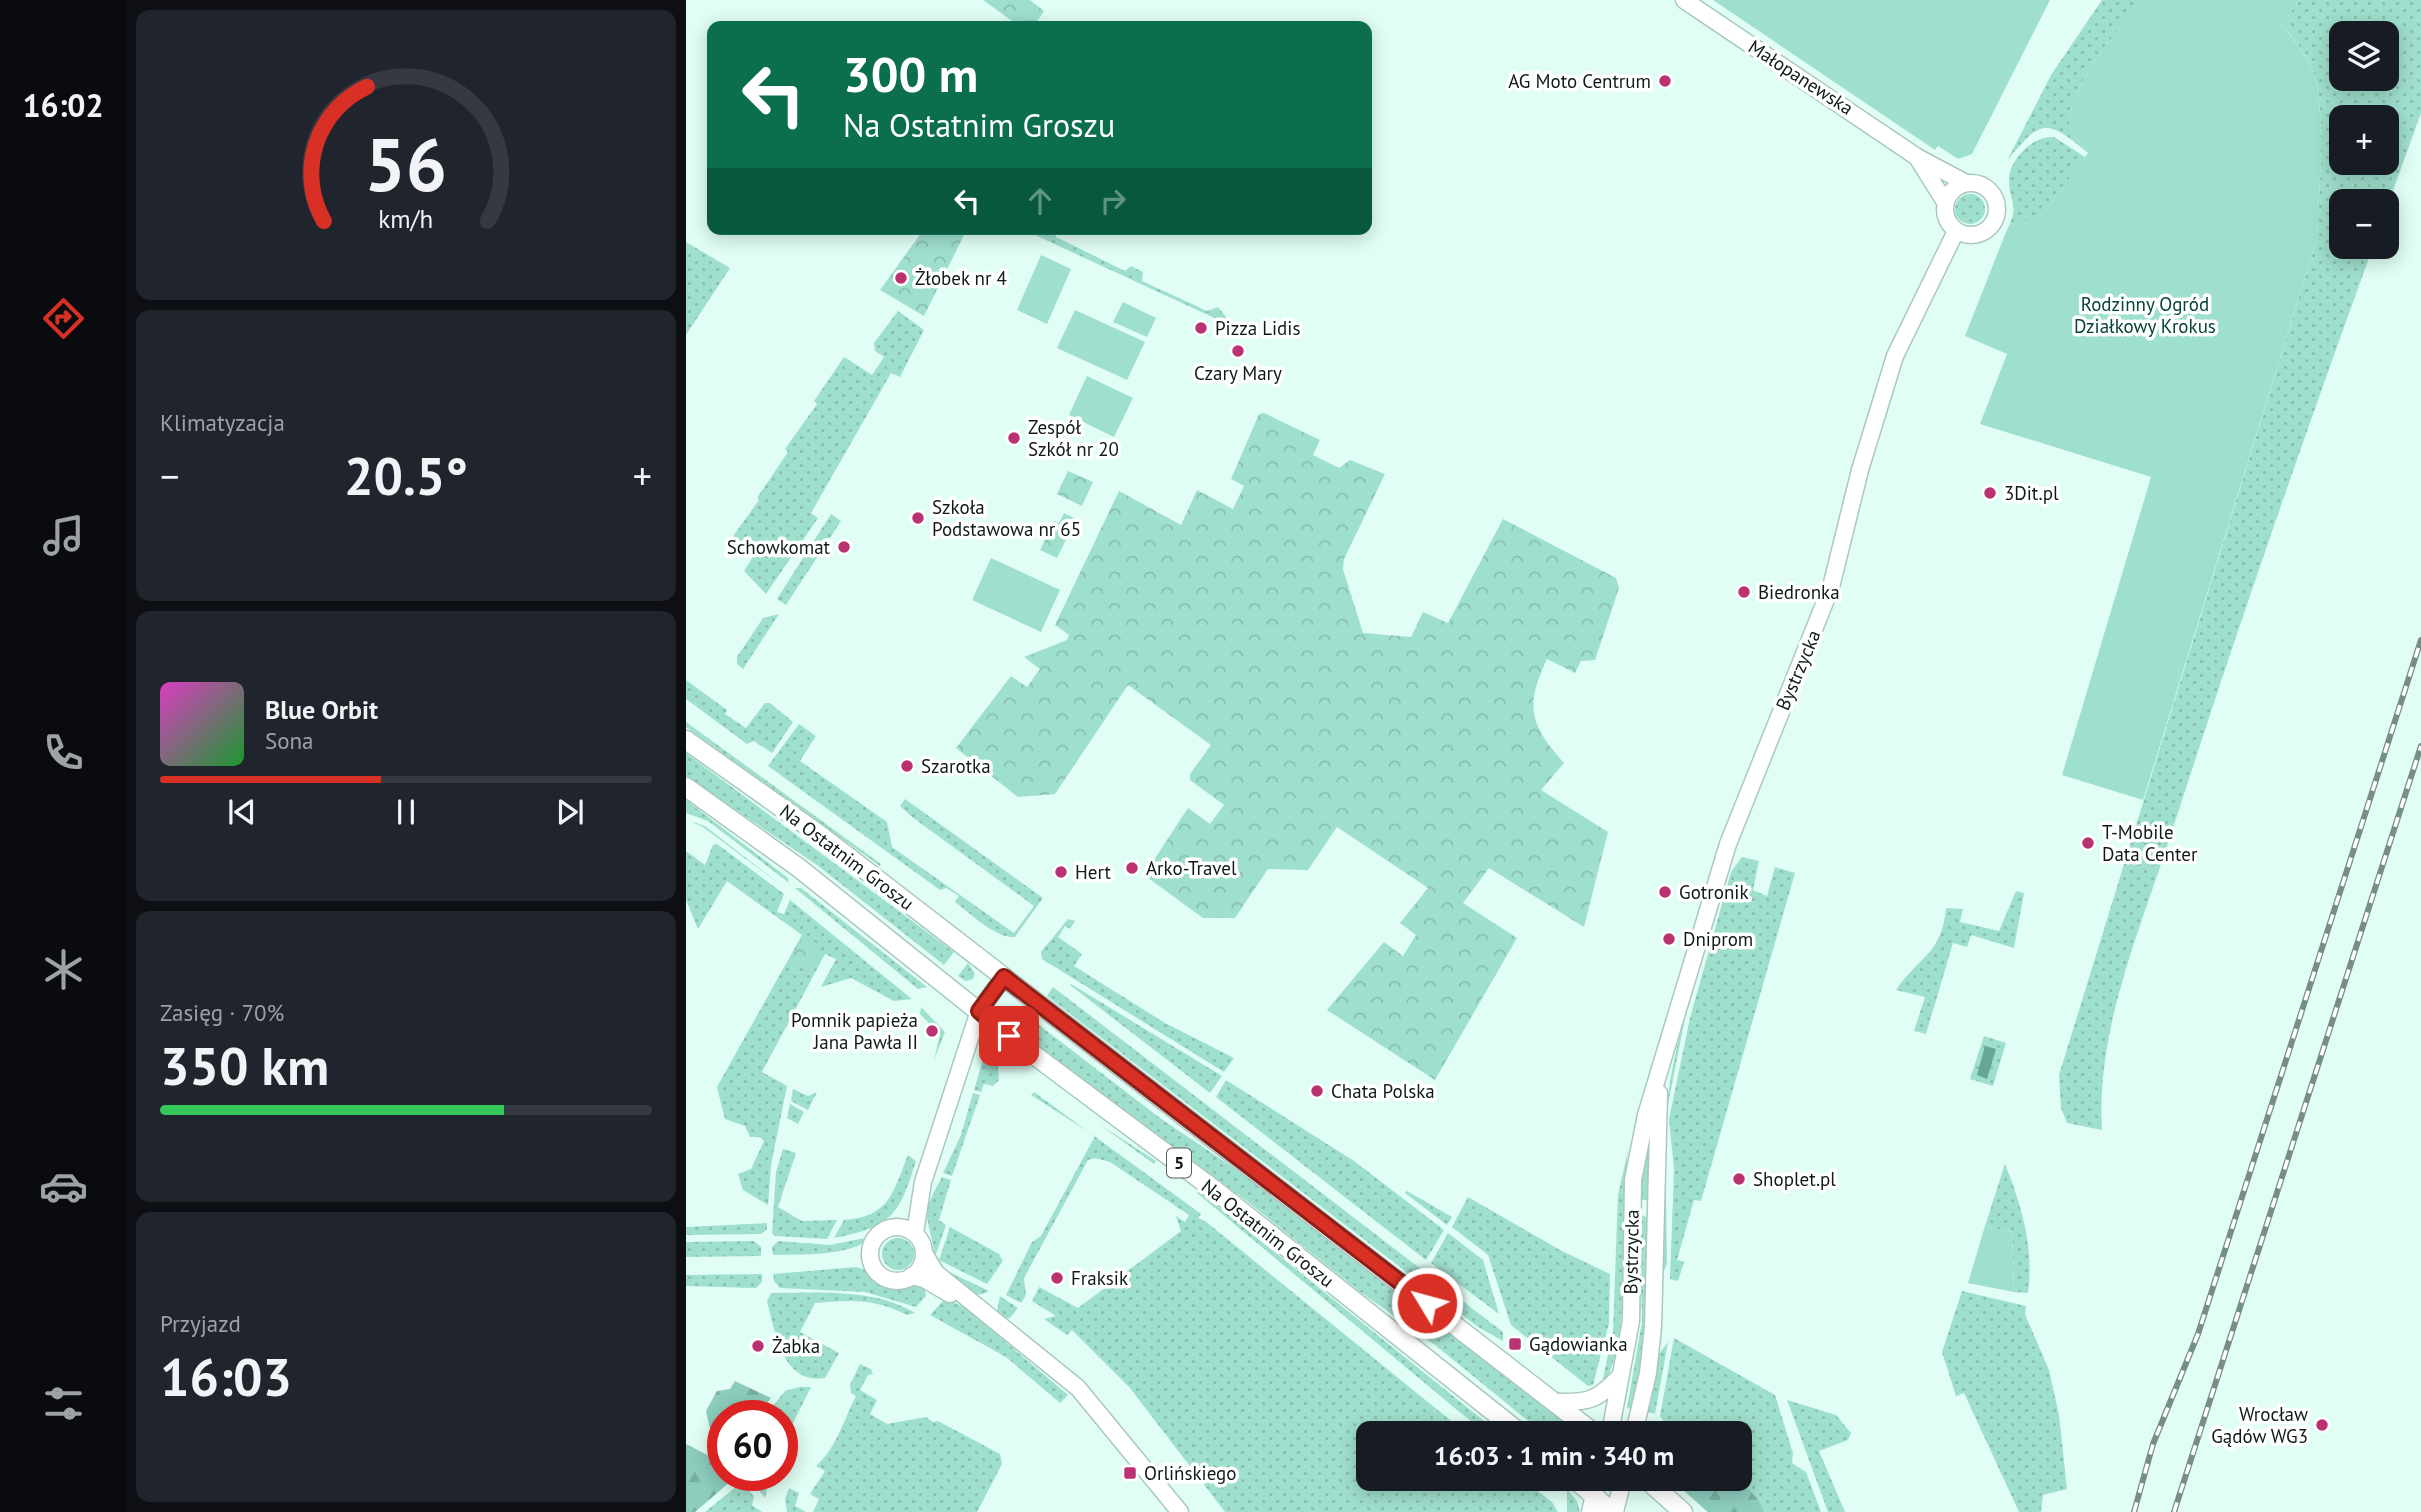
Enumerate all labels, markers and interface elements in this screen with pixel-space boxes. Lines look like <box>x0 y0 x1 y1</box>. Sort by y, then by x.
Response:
map controls <box>2329 21 2399 259</box>
button: layers <box>2329 21 2399 91</box>
street label: Małopanewska <box>1744 34 1858 120</box>
text: 300 m <box>843 42 978 106</box>
icon: left <box>728 49 819 140</box>
place label: AG Moto Centrum <box>1508 69 1651 93</box>
marker: AG Moto Centrum <box>1657 73 1673 89</box>
text: 16:02 <box>22 84 104 126</box>
text: Na Ostatnim Groszu <box>843 104 1115 146</box>
button: + <box>2329 105 2399 175</box>
text: 56 <box>365 118 447 212</box>
icon: left <box>948 182 986 220</box>
icon: ahead <box>1021 182 1059 220</box>
icon: right <box>1094 182 1132 220</box>
button: − <box>2329 189 2399 259</box>
text: km/h <box>379 203 433 235</box>
place label: Żłobek nr 4 <box>915 266 1007 290</box>
marker: Żłobek nr 4 <box>893 270 909 286</box>
park label: Rodzinny Ogród Działkowy Krokus <box>2074 292 2216 338</box>
icon: directions <box>39 294 88 343</box>
place label: Pizza Lidis <box>1215 316 1300 340</box>
marker: Pizza Lidis <box>1193 320 1209 336</box>
marker: Czary Mary <box>1230 343 1246 359</box>
place label: Czary Mary <box>1194 361 1282 385</box>
text: Klimatyzacja <box>160 408 285 437</box>
place label: Zespół Szkół nr 20 <box>1028 415 1119 461</box>
marker: Zespół Szkół nr 20 <box>1006 430 1022 446</box>
text: 20.5° <box>344 442 468 509</box>
text: − <box>160 451 179 500</box>
text: + <box>633 451 652 500</box>
place label: 3Dit.pl <box>2004 481 2059 505</box>
marker: 3Dit.pl <box>1982 485 1998 501</box>
place label: Szkoła Podstawowa nr 65 <box>932 495 1081 541</box>
marker: Szkoła Podstawowa nr 65 <box>910 510 926 526</box>
icon: music <box>39 511 88 560</box>
place label: Schowkomat <box>727 535 831 559</box>
marker: Schowkomat <box>836 539 852 555</box>
place label: Biedronka <box>1758 580 1840 604</box>
marker: Biedronka <box>1736 584 1752 600</box>
street label: Bystrzycka <box>1770 626 1826 714</box>
text: Blue Orbit <box>265 693 378 726</box>
text: Sona <box>265 726 314 755</box>
icon: phone <box>39 728 88 777</box>
place label: Szarotka <box>921 754 991 778</box>
marker: Szarotka <box>899 758 915 774</box>
icon: previous <box>223 793 261 831</box>
icon: pause <box>387 793 425 831</box>
icon: next <box>551 793 589 831</box>
street label: Na Ostatnim Groszu <box>775 799 919 915</box>
place label: T-Mobile Data Center <box>2102 820 2198 866</box>
marker: T-Mobile Data Center <box>2080 835 2096 851</box>
place label: Arko-Travel <box>1146 856 1237 880</box>
place label: Hert <box>1075 860 1111 884</box>
marker: Arko-Travel <box>1124 860 1140 876</box>
marker: Hert <box>1053 864 1069 880</box>
place label: Gotronik <box>1679 880 1748 904</box>
marker: Gotronik <box>1657 884 1673 900</box>
place label: Dniprom <box>1683 927 1753 951</box>
marker: Dniprom <box>1661 931 1677 947</box>
icon: climate <box>39 945 88 994</box>
text: Zasięg · 70% <box>160 998 284 1027</box>
pin <box>979 1006 1039 1066</box>
place label: Pomnik papieża Jana Pawła II <box>791 1008 918 1054</box>
icon: arrive <box>990 1017 1028 1055</box>
marker: Pomnik papieża Jana Pawła II <box>924 1023 940 1039</box>
text: 350 km <box>160 1032 329 1099</box>
place label: Chata Polska <box>1331 1079 1435 1103</box>
marker: Chata Polska <box>1309 1083 1325 1099</box>
road number: 5 <box>1167 1148 1191 1178</box>
icon: car <box>39 1162 88 1211</box>
place label: Shoplet.pl <box>1753 1167 1836 1191</box>
marker: Shoplet.pl <box>1731 1171 1747 1187</box>
street label: Na Ostatnim Groszu <box>1197 1174 1339 1292</box>
street label: Bystrzycka <box>1618 1209 1644 1295</box>
place label: Fraksik <box>1071 1266 1128 1290</box>
position arrow <box>1390 1266 1464 1340</box>
marker: Fraksik <box>1049 1270 1065 1286</box>
text: Przyjazd <box>160 1309 241 1338</box>
place label: Gądowianka <box>1529 1332 1628 1356</box>
place label: Żabka <box>772 1334 820 1358</box>
marker: Gądowianka <box>1507 1336 1523 1352</box>
marker: Żabka <box>750 1338 766 1354</box>
text: 16:03 <box>160 1343 292 1410</box>
icon: filters <box>39 1379 88 1428</box>
speed limit sign: 60 <box>707 1400 798 1491</box>
place label: Wrocław Gądów WG3 <box>2211 1402 2308 1448</box>
marker: Wrocław Gądów WG3 <box>2314 1417 2330 1433</box>
text: 16:03 · 1 min · 340 m <box>1434 1439 1674 1472</box>
place label: Orlińskiego <box>1144 1461 1237 1485</box>
marker: Orlińskiego <box>1122 1465 1138 1481</box>

